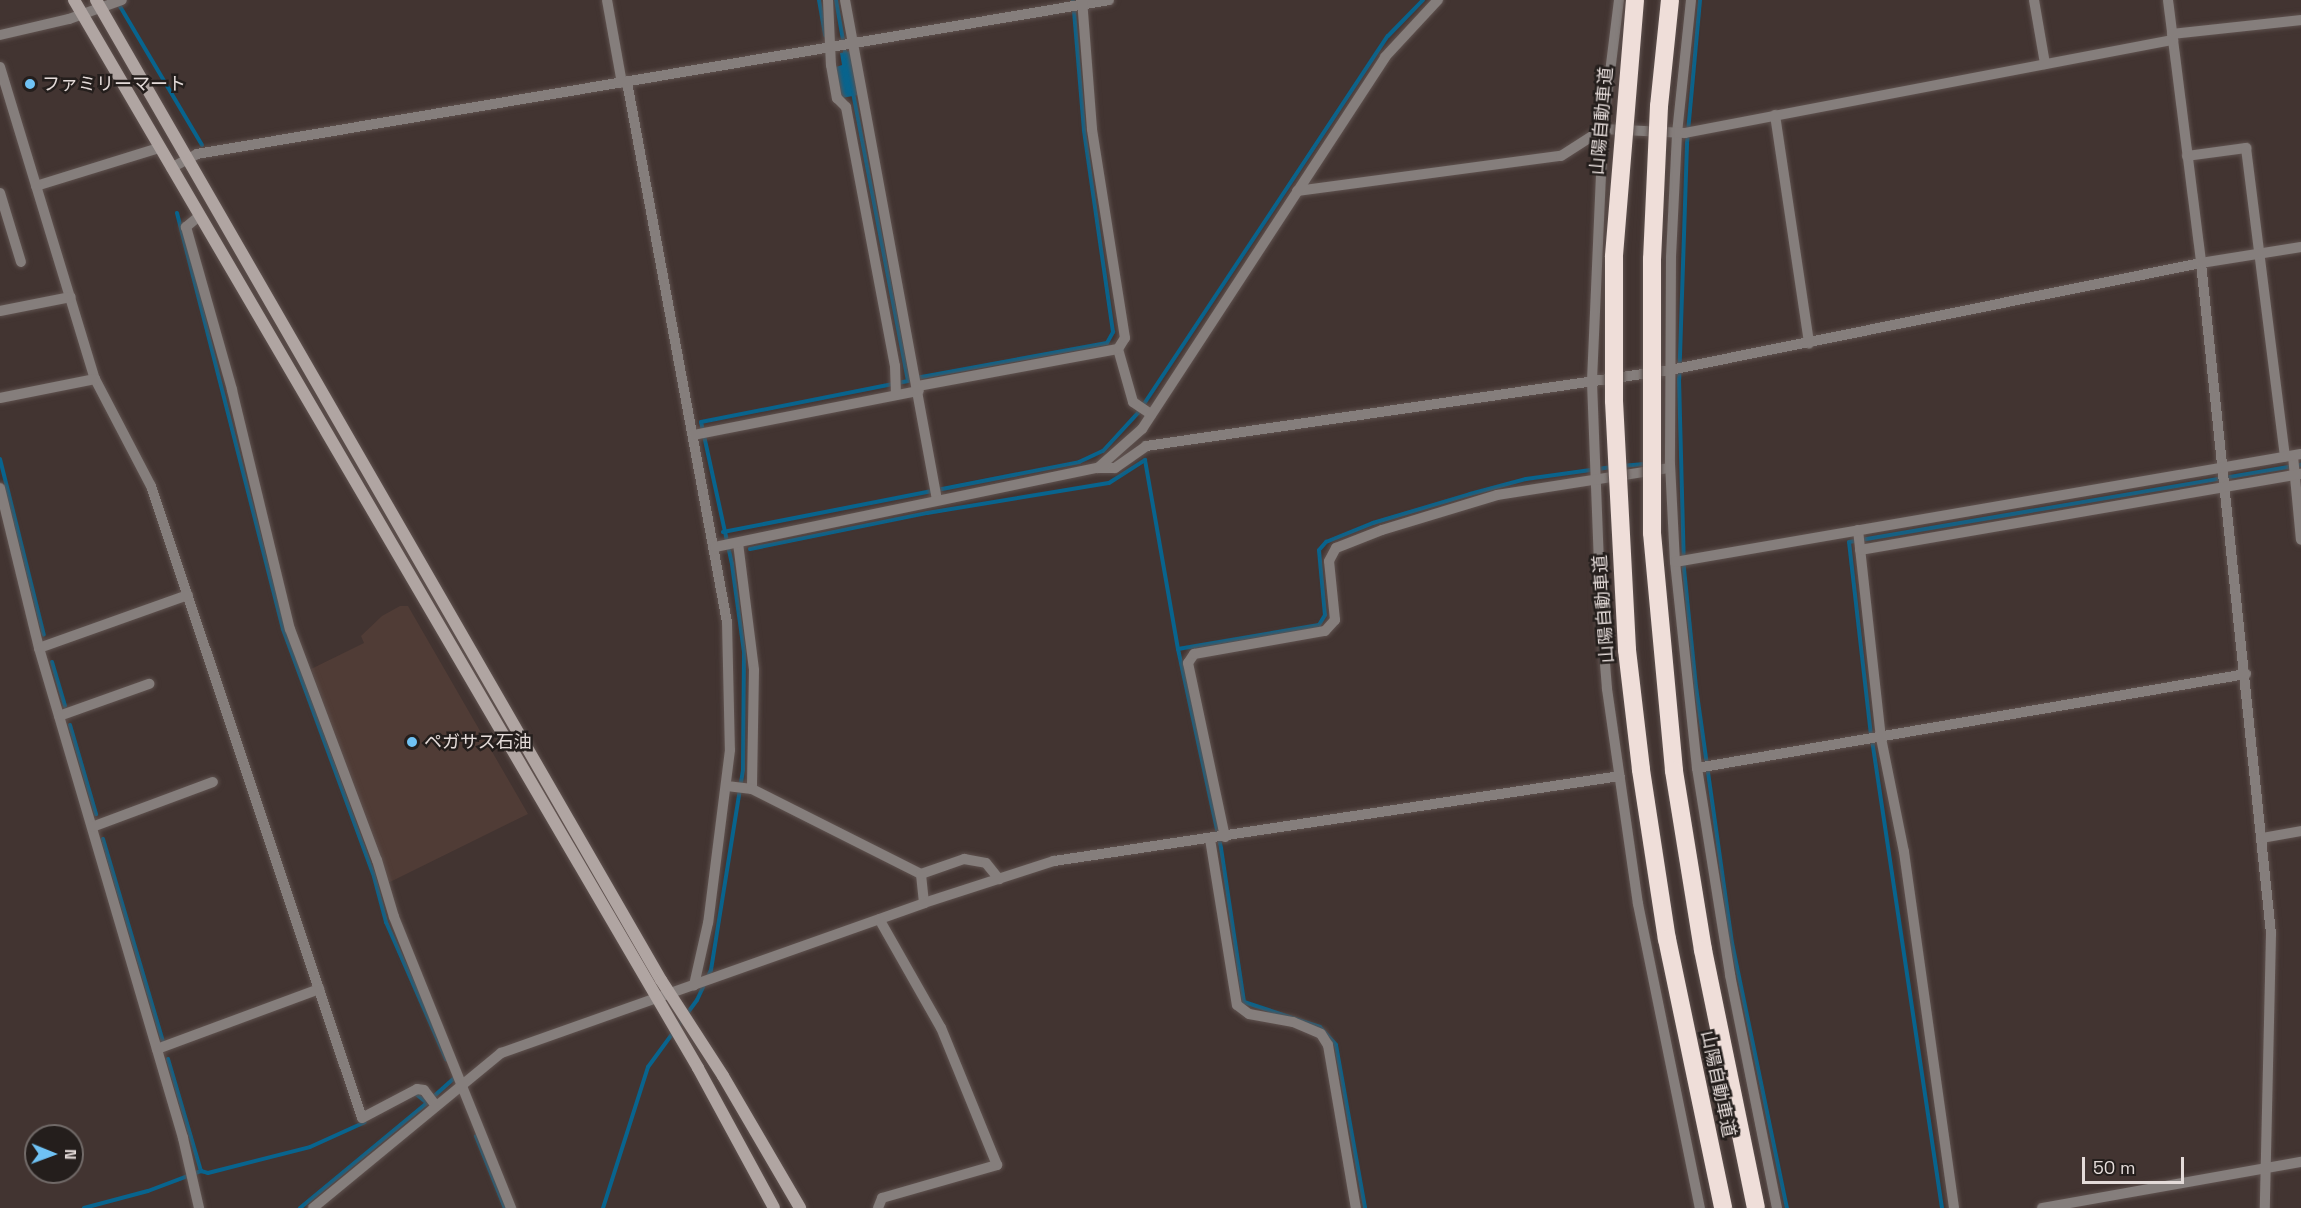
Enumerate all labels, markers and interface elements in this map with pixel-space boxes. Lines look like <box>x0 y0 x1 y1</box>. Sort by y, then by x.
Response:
street label: 山陽自動車道 <box>1587 66 1617 176</box>
place label: ファミリーマート <box>42 73 186 95</box>
marker: ファミリーマート <box>23 77 37 91</box>
street label: 山陽自動車道 <box>1589 554 1619 664</box>
place label: ペガサス石油 <box>424 731 532 753</box>
marker: ペガサス石油 <box>405 735 419 749</box>
street label: 山陽自動車道 <box>1696 1029 1740 1139</box>
north arrow <box>24 1124 84 1184</box>
scale bar <box>2085 1145 2187 1183</box>
text: N <box>60 1149 81 1160</box>
text: 50 m <box>2093 1156 2135 1179</box>

